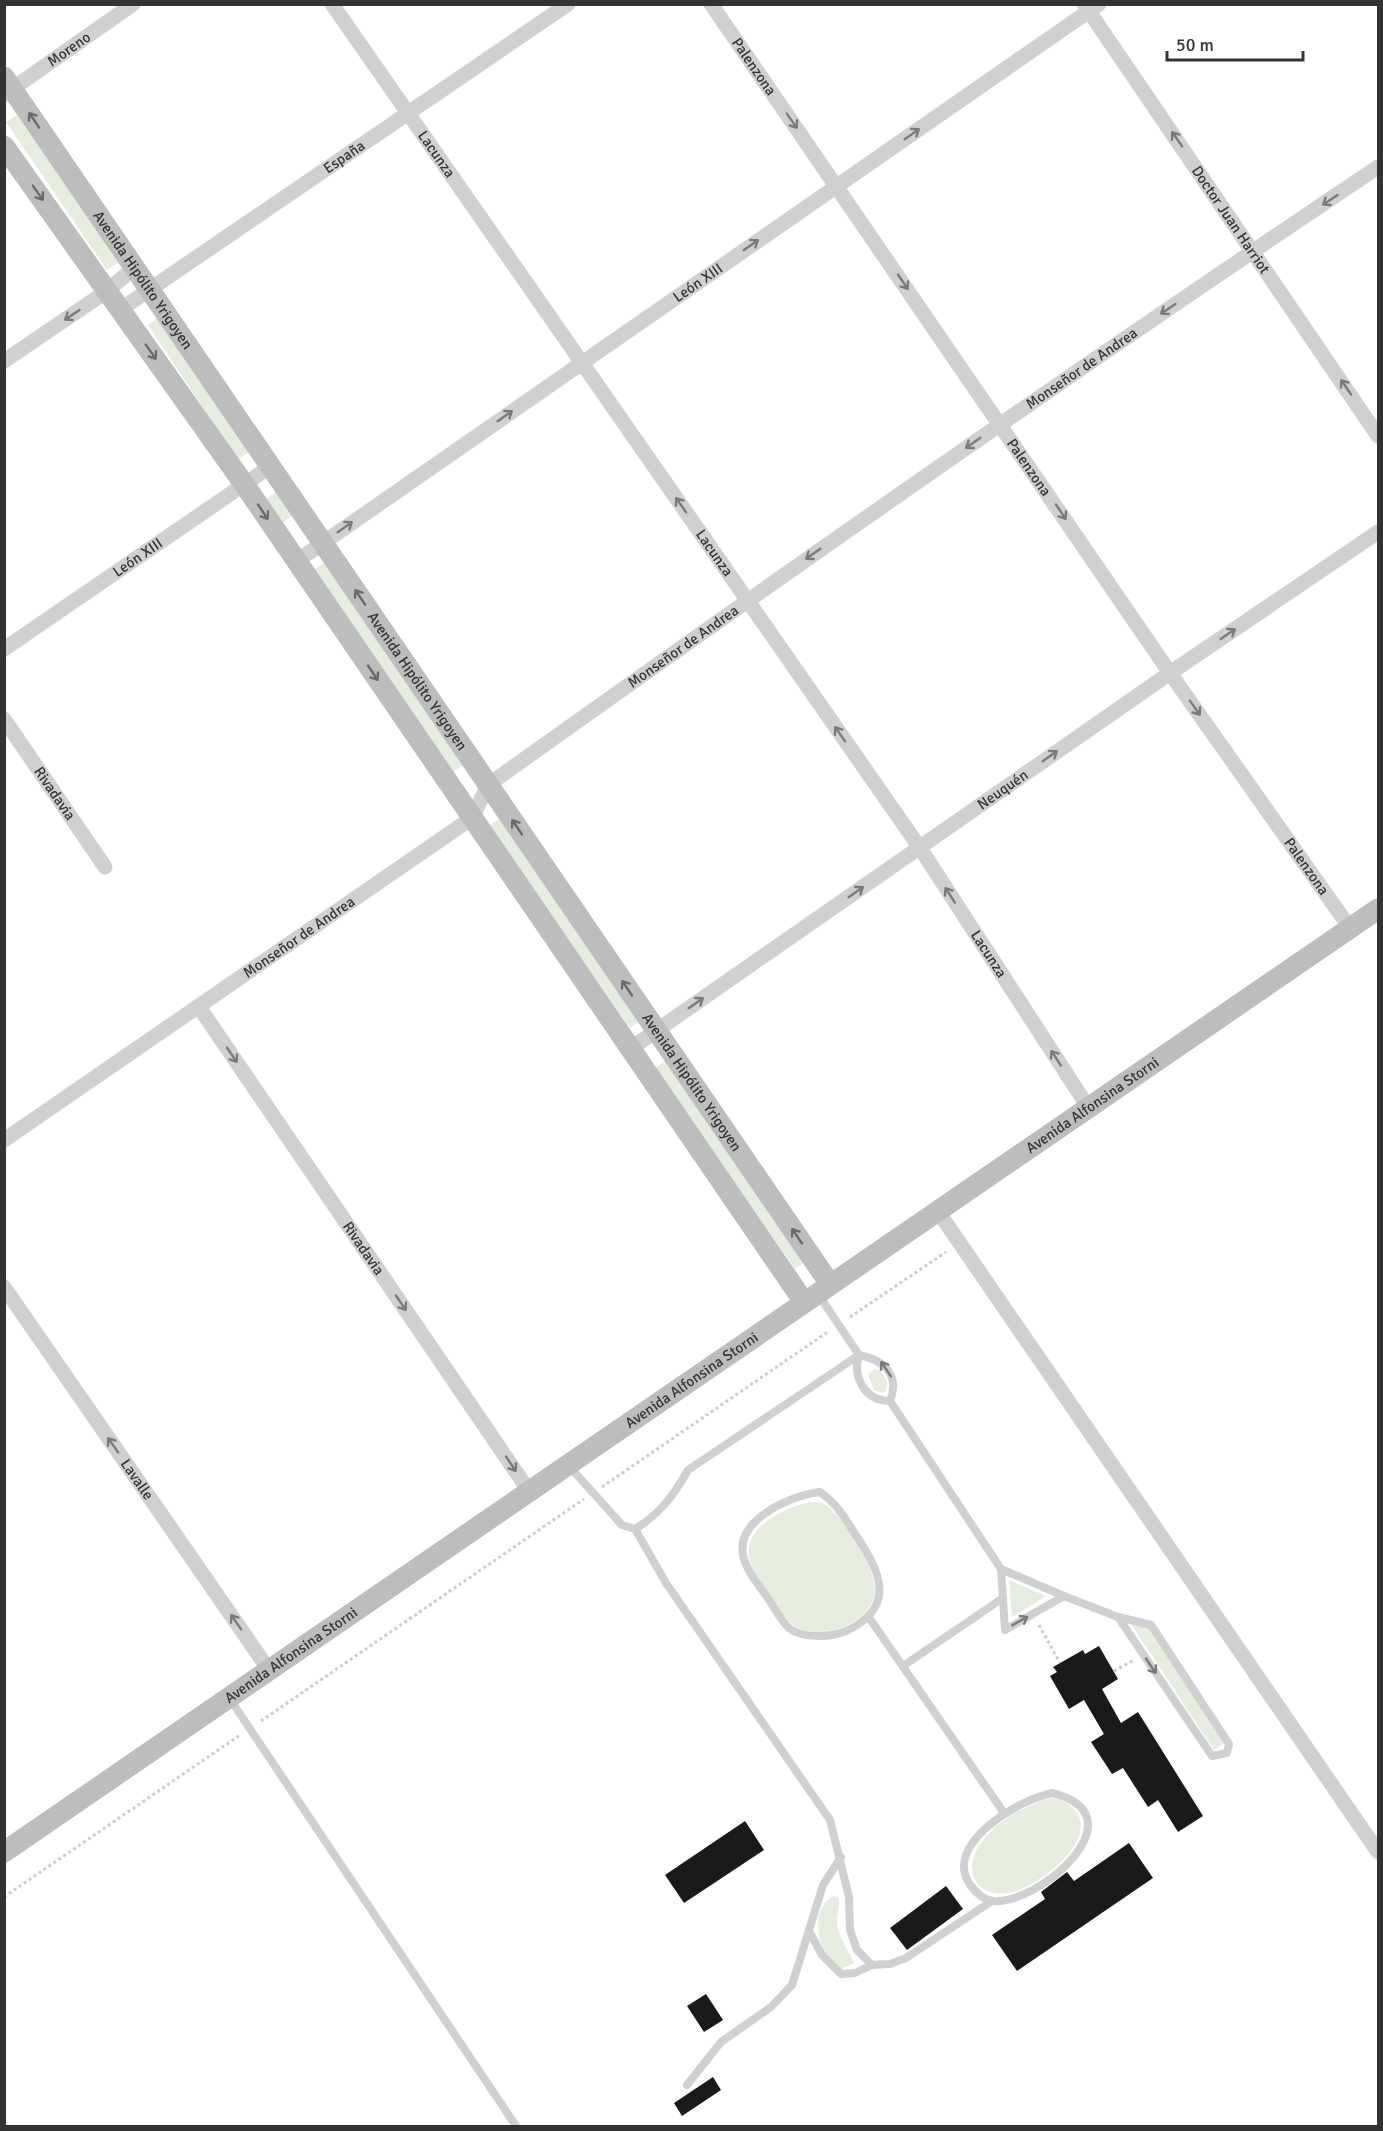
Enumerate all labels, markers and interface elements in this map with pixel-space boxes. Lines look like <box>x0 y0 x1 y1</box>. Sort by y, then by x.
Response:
scale bar <box>1167 24 1304 62</box>
street label: Moreno <box>44 28 94 71</box>
street label: Palenzona <box>728 34 780 99</box>
text: 50 m <box>1176 34 1214 56</box>
one-way arrow <box>28 113 40 129</box>
one-way arrow <box>786 113 798 129</box>
street label: Lacunza <box>414 127 459 181</box>
one-way arrow <box>903 128 919 140</box>
one-way arrow <box>1171 131 1183 148</box>
street label: España <box>320 136 368 177</box>
street label: Doctor Juan Harriot <box>1188 162 1274 277</box>
one-way arrow <box>32 185 44 201</box>
one-way arrow <box>1322 194 1339 206</box>
street label: Avenida Hipólito Yrigoyen <box>89 207 197 353</box>
one-way arrow <box>743 239 759 251</box>
street label: León XIII <box>670 259 726 306</box>
one-way arrow <box>897 273 909 290</box>
one-way arrow <box>1161 303 1177 315</box>
one-way arrow <box>64 309 80 321</box>
street label: Monseñor de Andrea <box>1022 324 1141 413</box>
one-way arrow <box>145 344 157 360</box>
one-way arrow <box>1340 379 1352 396</box>
one-way arrow <box>496 410 513 422</box>
street label: Palenzona <box>1003 435 1055 500</box>
one-way arrow <box>965 437 981 449</box>
one-way arrow <box>675 497 687 513</box>
one-way arrow <box>257 503 269 520</box>
one-way arrow <box>1055 503 1067 520</box>
one-way arrow <box>336 521 352 533</box>
street label: Lacunza <box>692 526 737 580</box>
street label: León XIII <box>109 534 166 581</box>
one-way arrow <box>805 548 822 560</box>
one-way arrow <box>354 589 366 605</box>
street label: Monseñor de Andrea <box>624 601 742 692</box>
street label: Avenida Hipólito Yrigoyen <box>364 608 471 754</box>
one-way arrow <box>1219 628 1236 640</box>
one-way arrow <box>367 664 379 681</box>
one-way arrow <box>1189 699 1201 715</box>
one-way arrow <box>834 726 846 742</box>
one-way arrow <box>1042 750 1058 763</box>
street label: Rivadavia <box>30 763 79 824</box>
street label: Neuquén <box>974 766 1031 813</box>
one-way arrow <box>511 820 523 836</box>
street label: Palenzona <box>1280 834 1333 898</box>
one-way arrow <box>847 886 864 898</box>
one-way arrow <box>944 887 956 903</box>
street label: Monseñor de Andrea <box>240 892 358 982</box>
street label: Lacunza <box>967 927 1011 981</box>
one-way arrow <box>621 980 633 997</box>
one-way arrow <box>687 997 703 1009</box>
street label: Avenida Hipólito Yrigoyen <box>638 1009 746 1155</box>
one-way arrow <box>226 1046 238 1063</box>
one-way arrow <box>1050 1050 1062 1067</box>
street label: Avenida Alfonsina Storni <box>1022 1053 1162 1157</box>
street label: Rivadavia <box>339 1218 388 1279</box>
one-way arrow <box>791 1228 803 1244</box>
one-way arrow <box>395 1294 407 1311</box>
street label: Avenida Alfonsina Storni <box>622 1328 762 1432</box>
one-way arrow <box>879 1361 892 1378</box>
one-way arrow <box>107 1437 119 1453</box>
one-way arrow <box>505 1455 517 1472</box>
street label: Lavalle <box>117 1456 157 1503</box>
street label: Avenida Alfonsina Storni <box>221 1603 361 1707</box>
one-way arrow <box>230 1615 242 1631</box>
one-way arrow <box>1011 1615 1028 1627</box>
one-way arrow <box>1145 1657 1157 1673</box>

